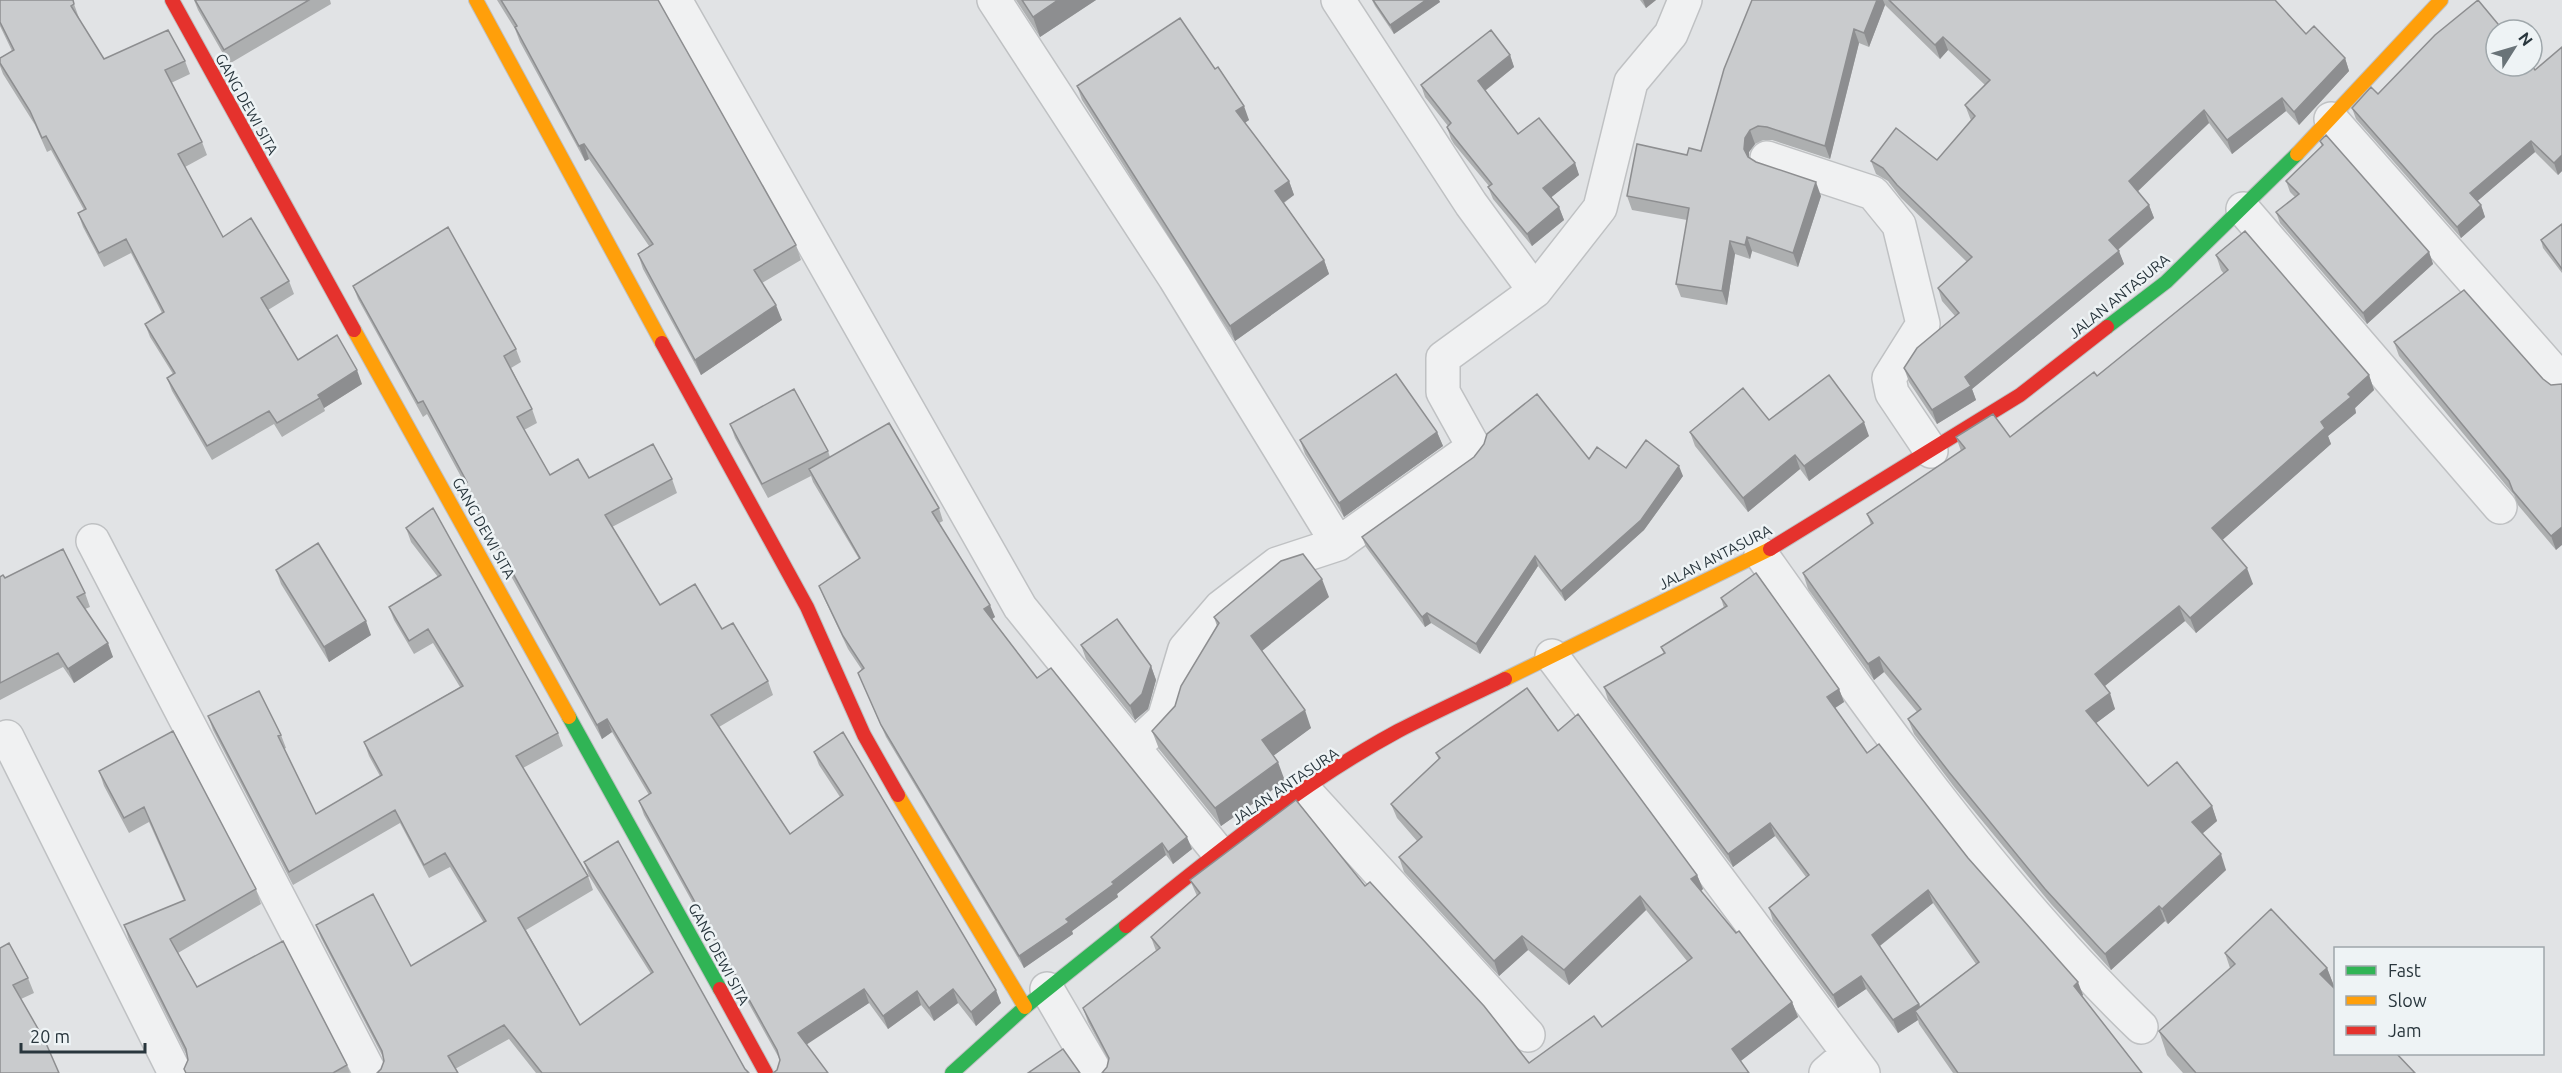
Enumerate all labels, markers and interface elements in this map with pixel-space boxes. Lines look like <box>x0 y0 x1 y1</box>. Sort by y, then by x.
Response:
north arrow <box>2484 18 2544 78</box>
text: N <box>2515 29 2537 49</box>
street label: GANG DEWI SITA <box>212 51 282 158</box>
street label: JALAN ANTASURA <box>2065 250 2173 342</box>
street label: GANG DEWI SITA <box>449 475 519 582</box>
street label: JALAN ANTASURA <box>1656 521 1775 593</box>
street label: JALAN ANTASURA <box>1229 744 1342 828</box>
street label: GANG DEWI SITA <box>685 900 753 1008</box>
legend <box>2334 947 2544 1055</box>
text: Fast <box>2388 960 2421 980</box>
text: Slow <box>2388 990 2427 1010</box>
scale bar <box>21 1016 146 1054</box>
text: Jam <box>2388 1020 2422 1040</box>
text: 20 m <box>30 1026 70 1046</box>

